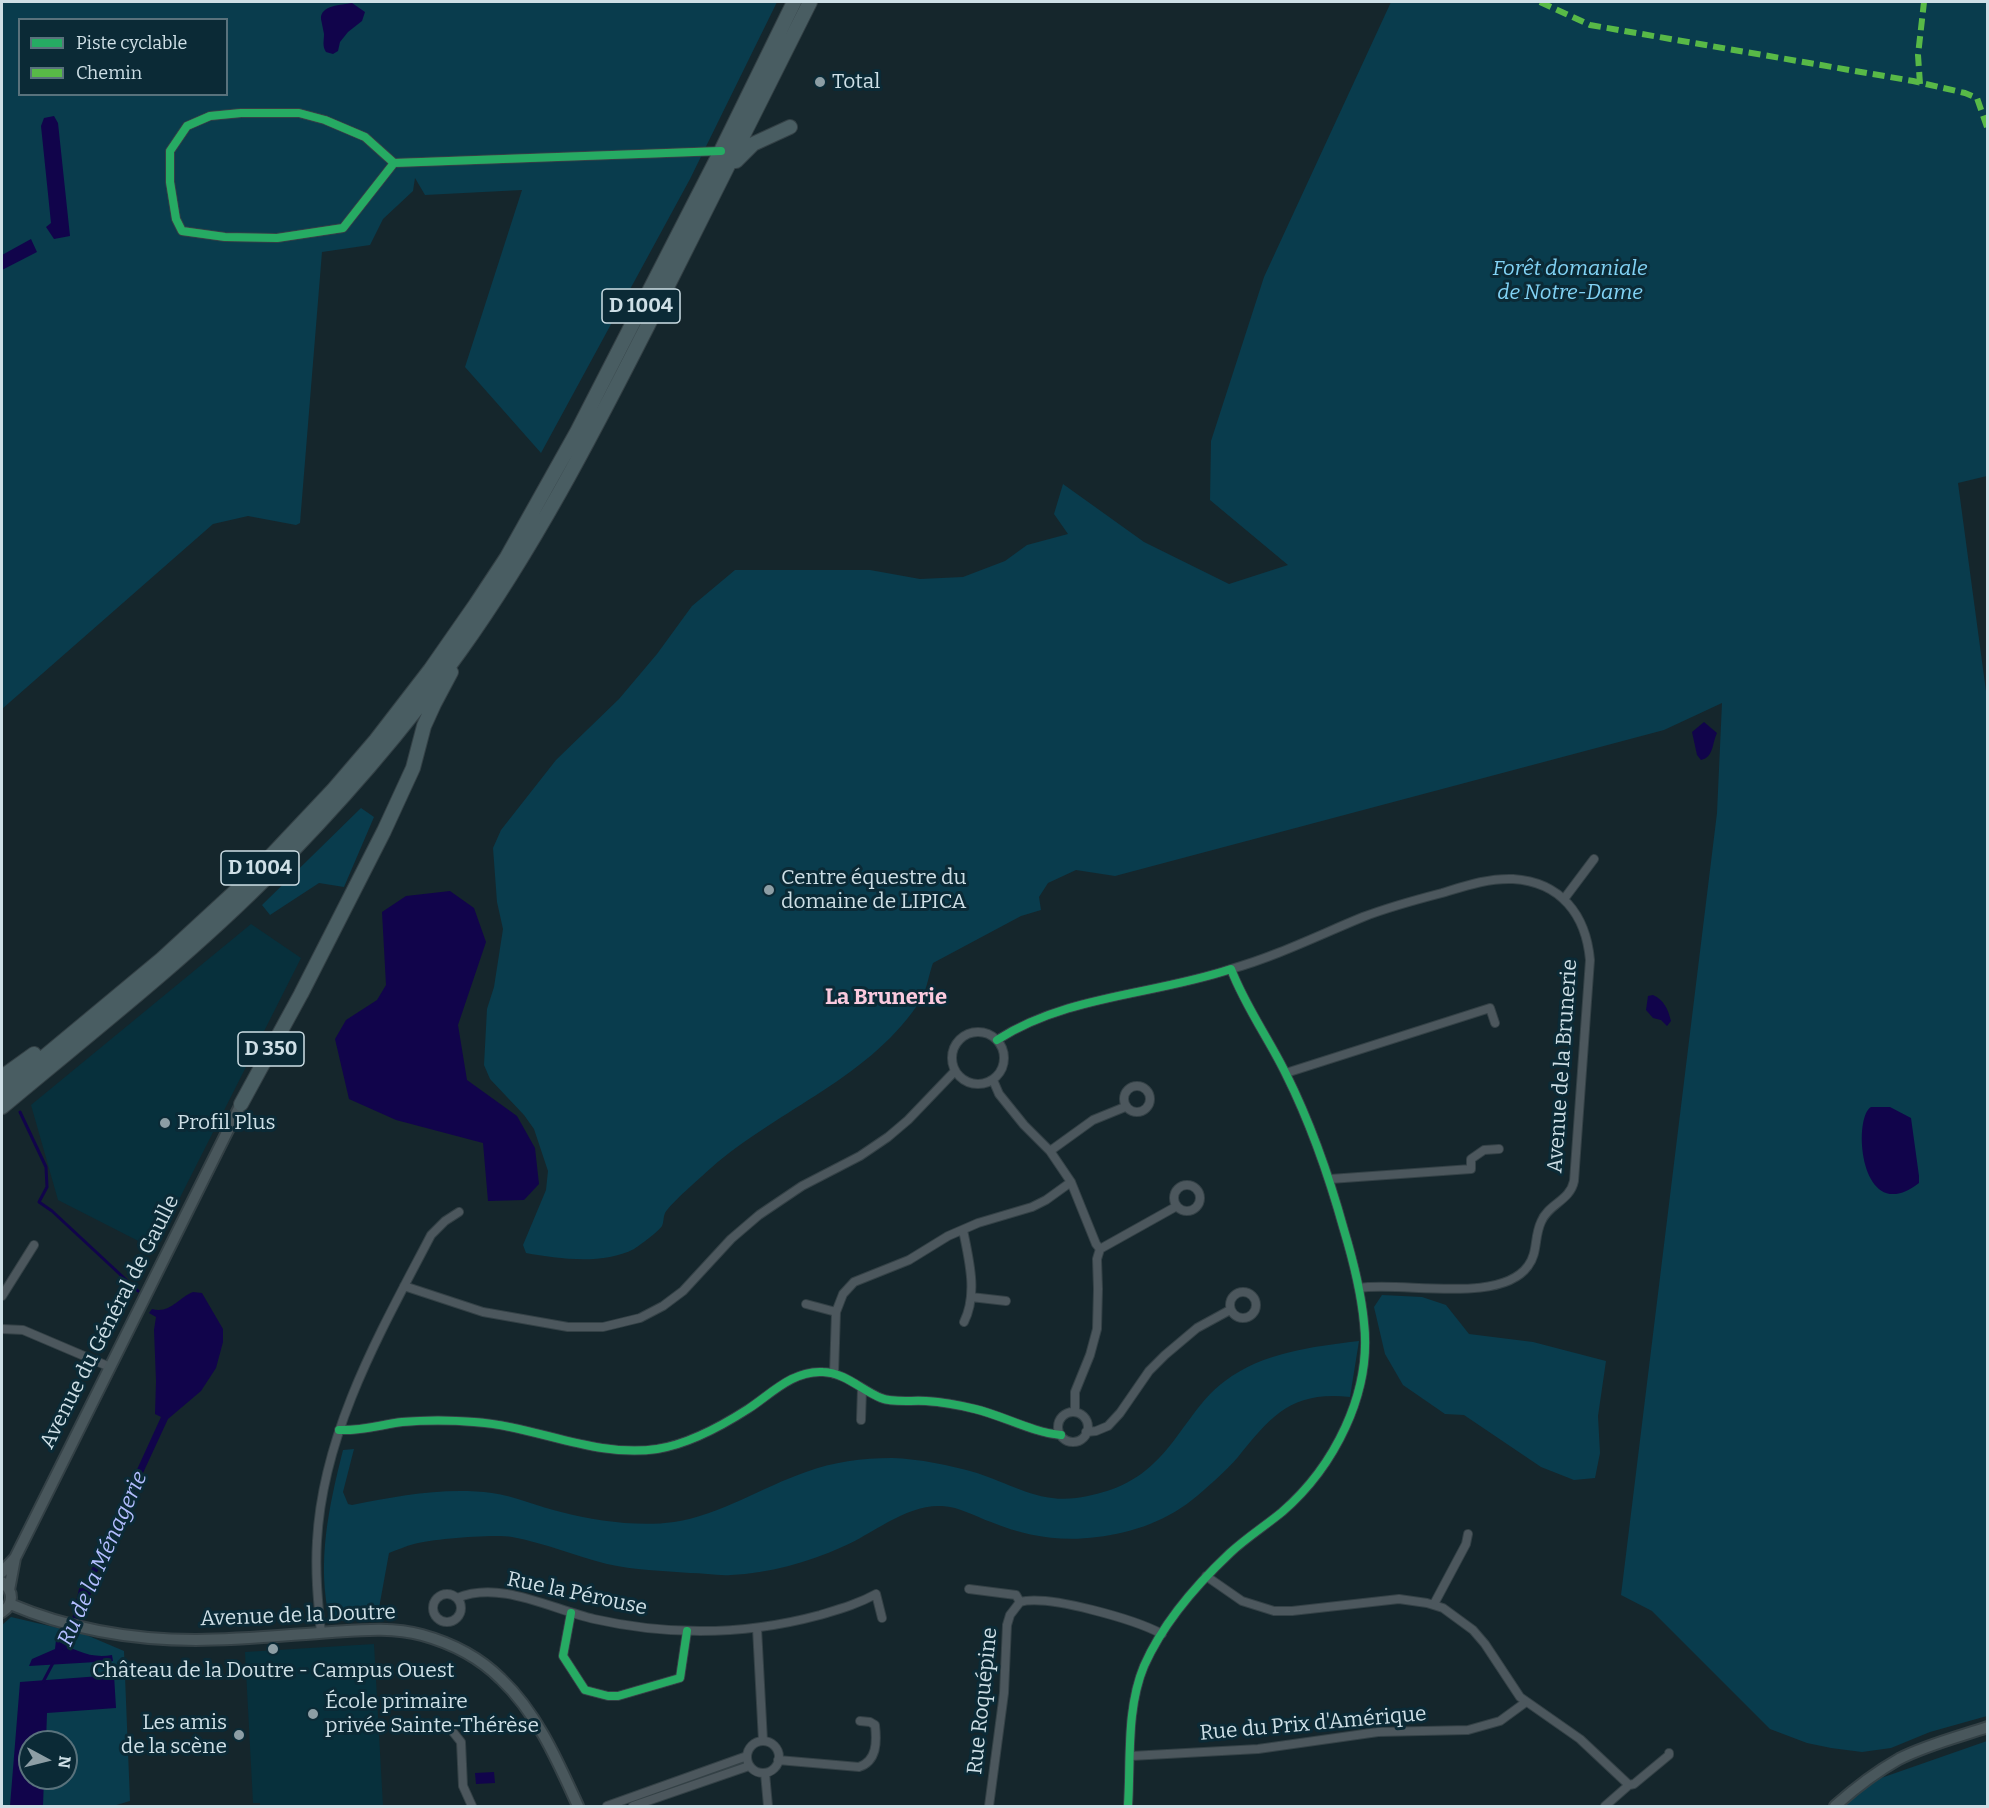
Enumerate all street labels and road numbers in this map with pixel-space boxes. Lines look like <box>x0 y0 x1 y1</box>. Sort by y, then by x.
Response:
road number: D 1004 <box>602 289 680 323</box>
road number: D 1004 <box>221 851 299 885</box>
street label: Avenue de la Brunerie <box>1543 958 1583 1174</box>
road number: D 350 <box>238 1032 304 1066</box>
street label: Avenue du Général de Gaulle <box>35 1191 185 1453</box>
street label: Rue la Pérouse <box>505 1567 649 1621</box>
street label: Avenue de la Doutre <box>200 1600 396 1632</box>
street label: Rue Roquépine <box>963 1626 1003 1776</box>
street label: Rue du Prix d'Amérique <box>1199 1702 1427 1746</box>

